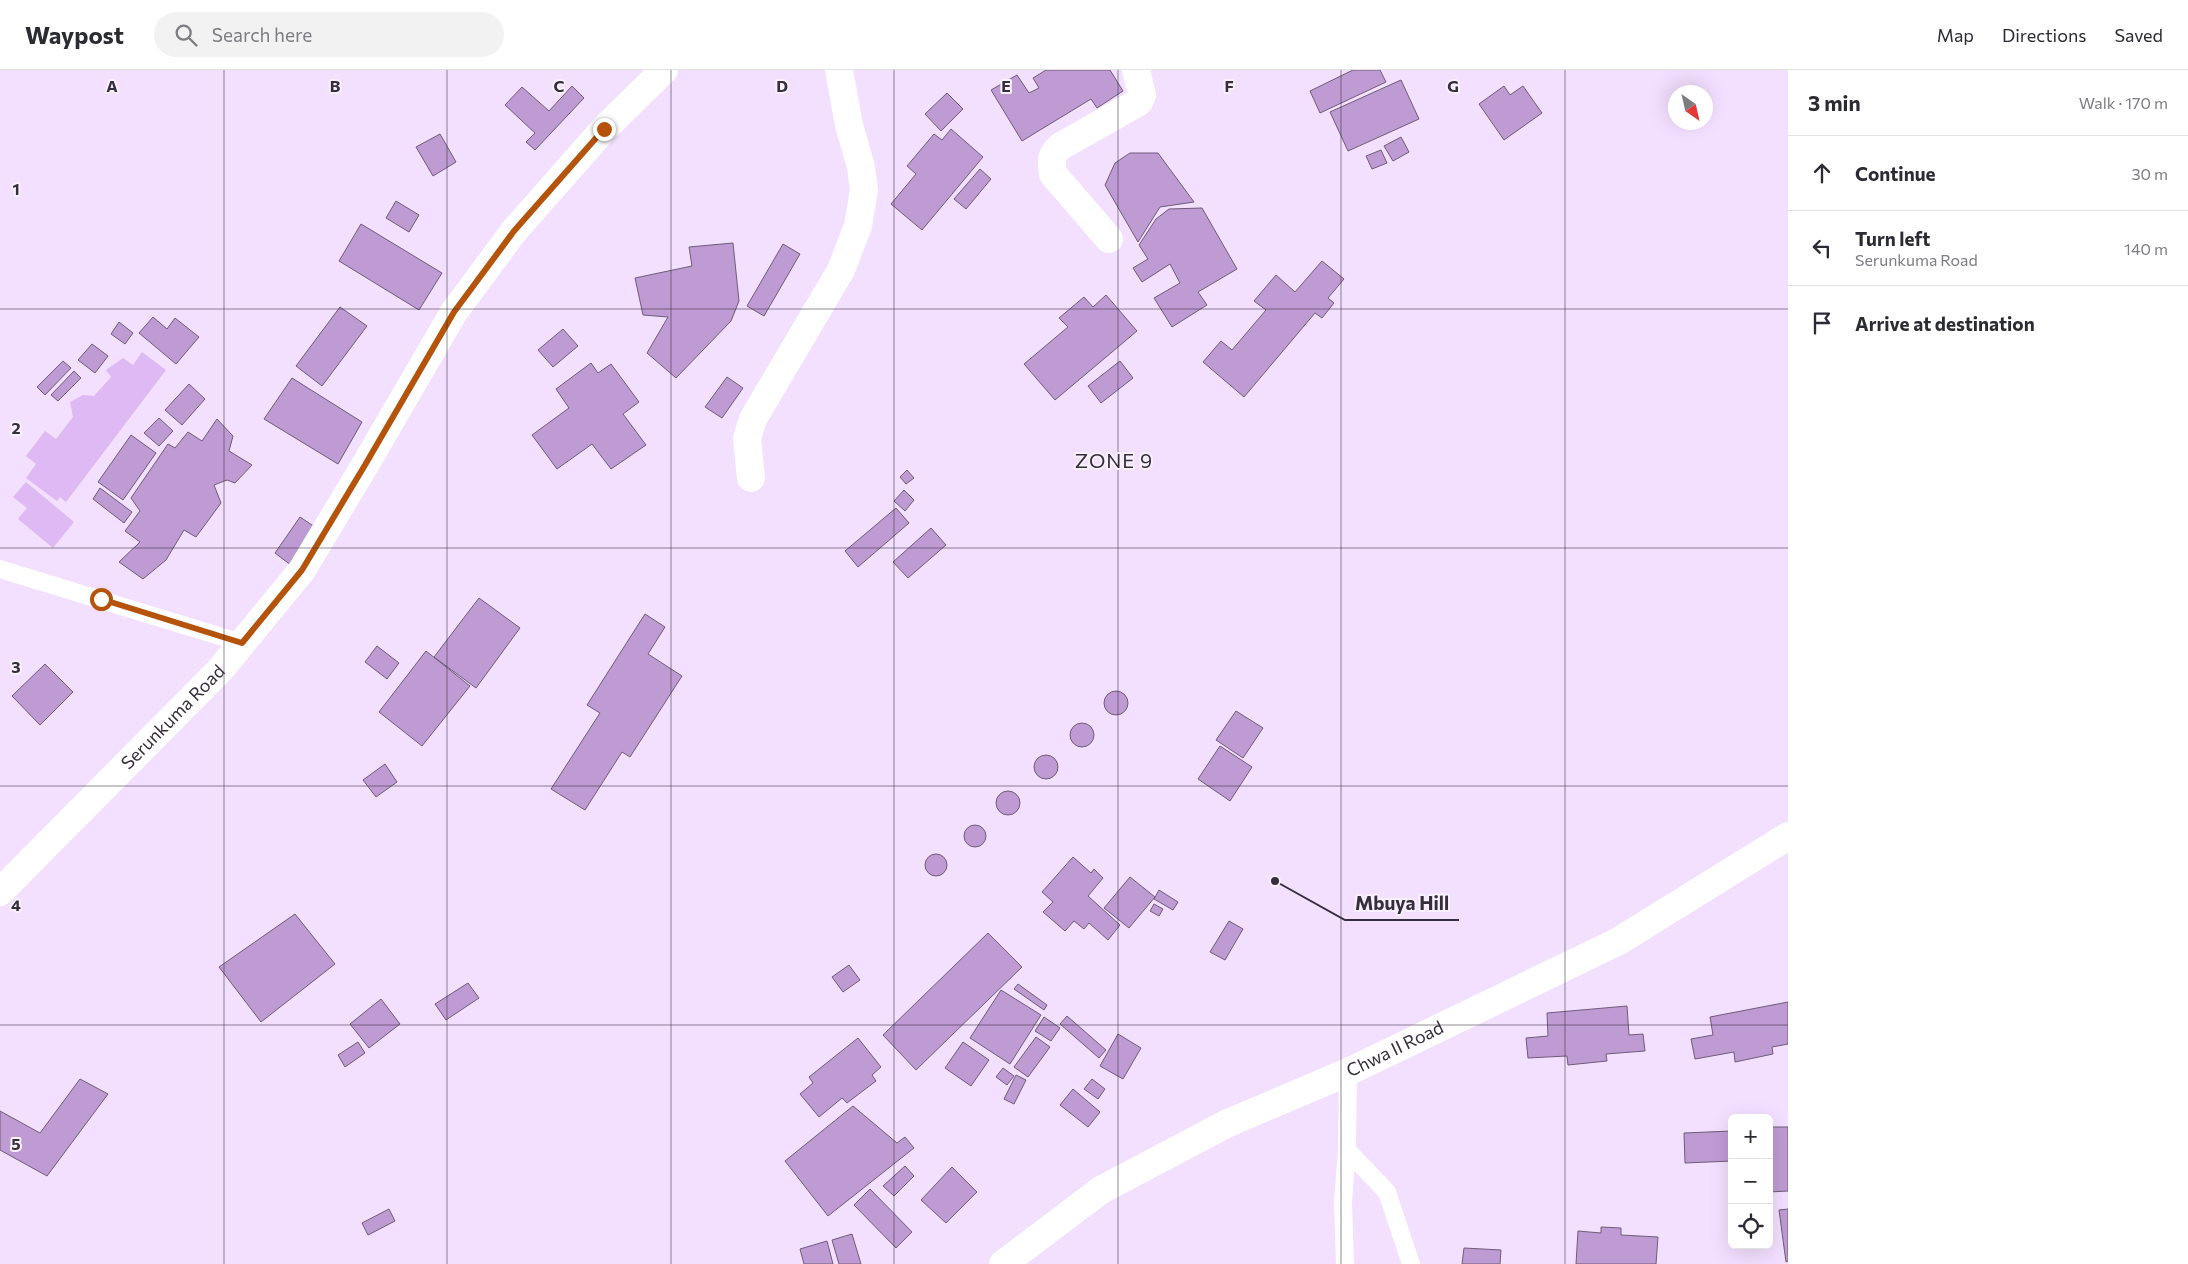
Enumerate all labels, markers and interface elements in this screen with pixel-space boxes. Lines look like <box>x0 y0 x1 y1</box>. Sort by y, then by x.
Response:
search box <box>154 12 504 57</box>
text: Waypost <box>25 20 124 49</box>
icon: search <box>172 21 200 49</box>
text: Search here <box>212 23 312 46</box>
text: Map <box>1937 24 1974 46</box>
text: Directions <box>2002 24 2086 46</box>
text: Saved <box>2114 24 2163 46</box>
text: A <box>106 76 118 95</box>
text: B <box>330 76 341 95</box>
text: C <box>554 76 565 95</box>
text: D <box>776 76 788 95</box>
text: E <box>1001 76 1011 95</box>
text: F <box>1224 76 1234 95</box>
text: G <box>1447 76 1459 95</box>
north arrow <box>1668 85 1713 130</box>
text: 3 min <box>1808 90 1861 115</box>
text: Walk · 170 m <box>2079 93 2168 112</box>
route end <box>593 118 616 141</box>
icon: ahead <box>1808 159 1836 187</box>
text: Continue <box>1855 162 1935 185</box>
text: 30 m <box>2131 164 2168 183</box>
text: 1 <box>12 179 20 198</box>
text: Turn left <box>1855 227 1930 250</box>
icon: left <box>1808 234 1836 262</box>
text: 140 m <box>2124 239 2168 258</box>
text: Serunkuma Road <box>1855 250 1978 269</box>
icon: arrive <box>1808 309 1836 337</box>
text: Arrive at destination <box>1855 312 2035 335</box>
text: 2 <box>11 418 21 437</box>
district label: ZONE 9 <box>1075 448 1153 472</box>
route start <box>90 588 113 611</box>
text: 3 <box>11 657 21 676</box>
street label: Serunkuma Road <box>116 660 229 773</box>
callout: Mbuya Hill <box>1345 886 1459 920</box>
text: Mbuya Hill <box>1355 891 1449 914</box>
text: 4 <box>11 895 21 914</box>
street label: Chwa II Road <box>1342 1016 1447 1081</box>
map controls <box>1728 1114 1773 1249</box>
button: + <box>1728 1114 1773 1159</box>
text: 5 <box>11 1134 21 1153</box>
button: − <box>1728 1159 1773 1204</box>
button: locate <box>1728 1204 1773 1249</box>

